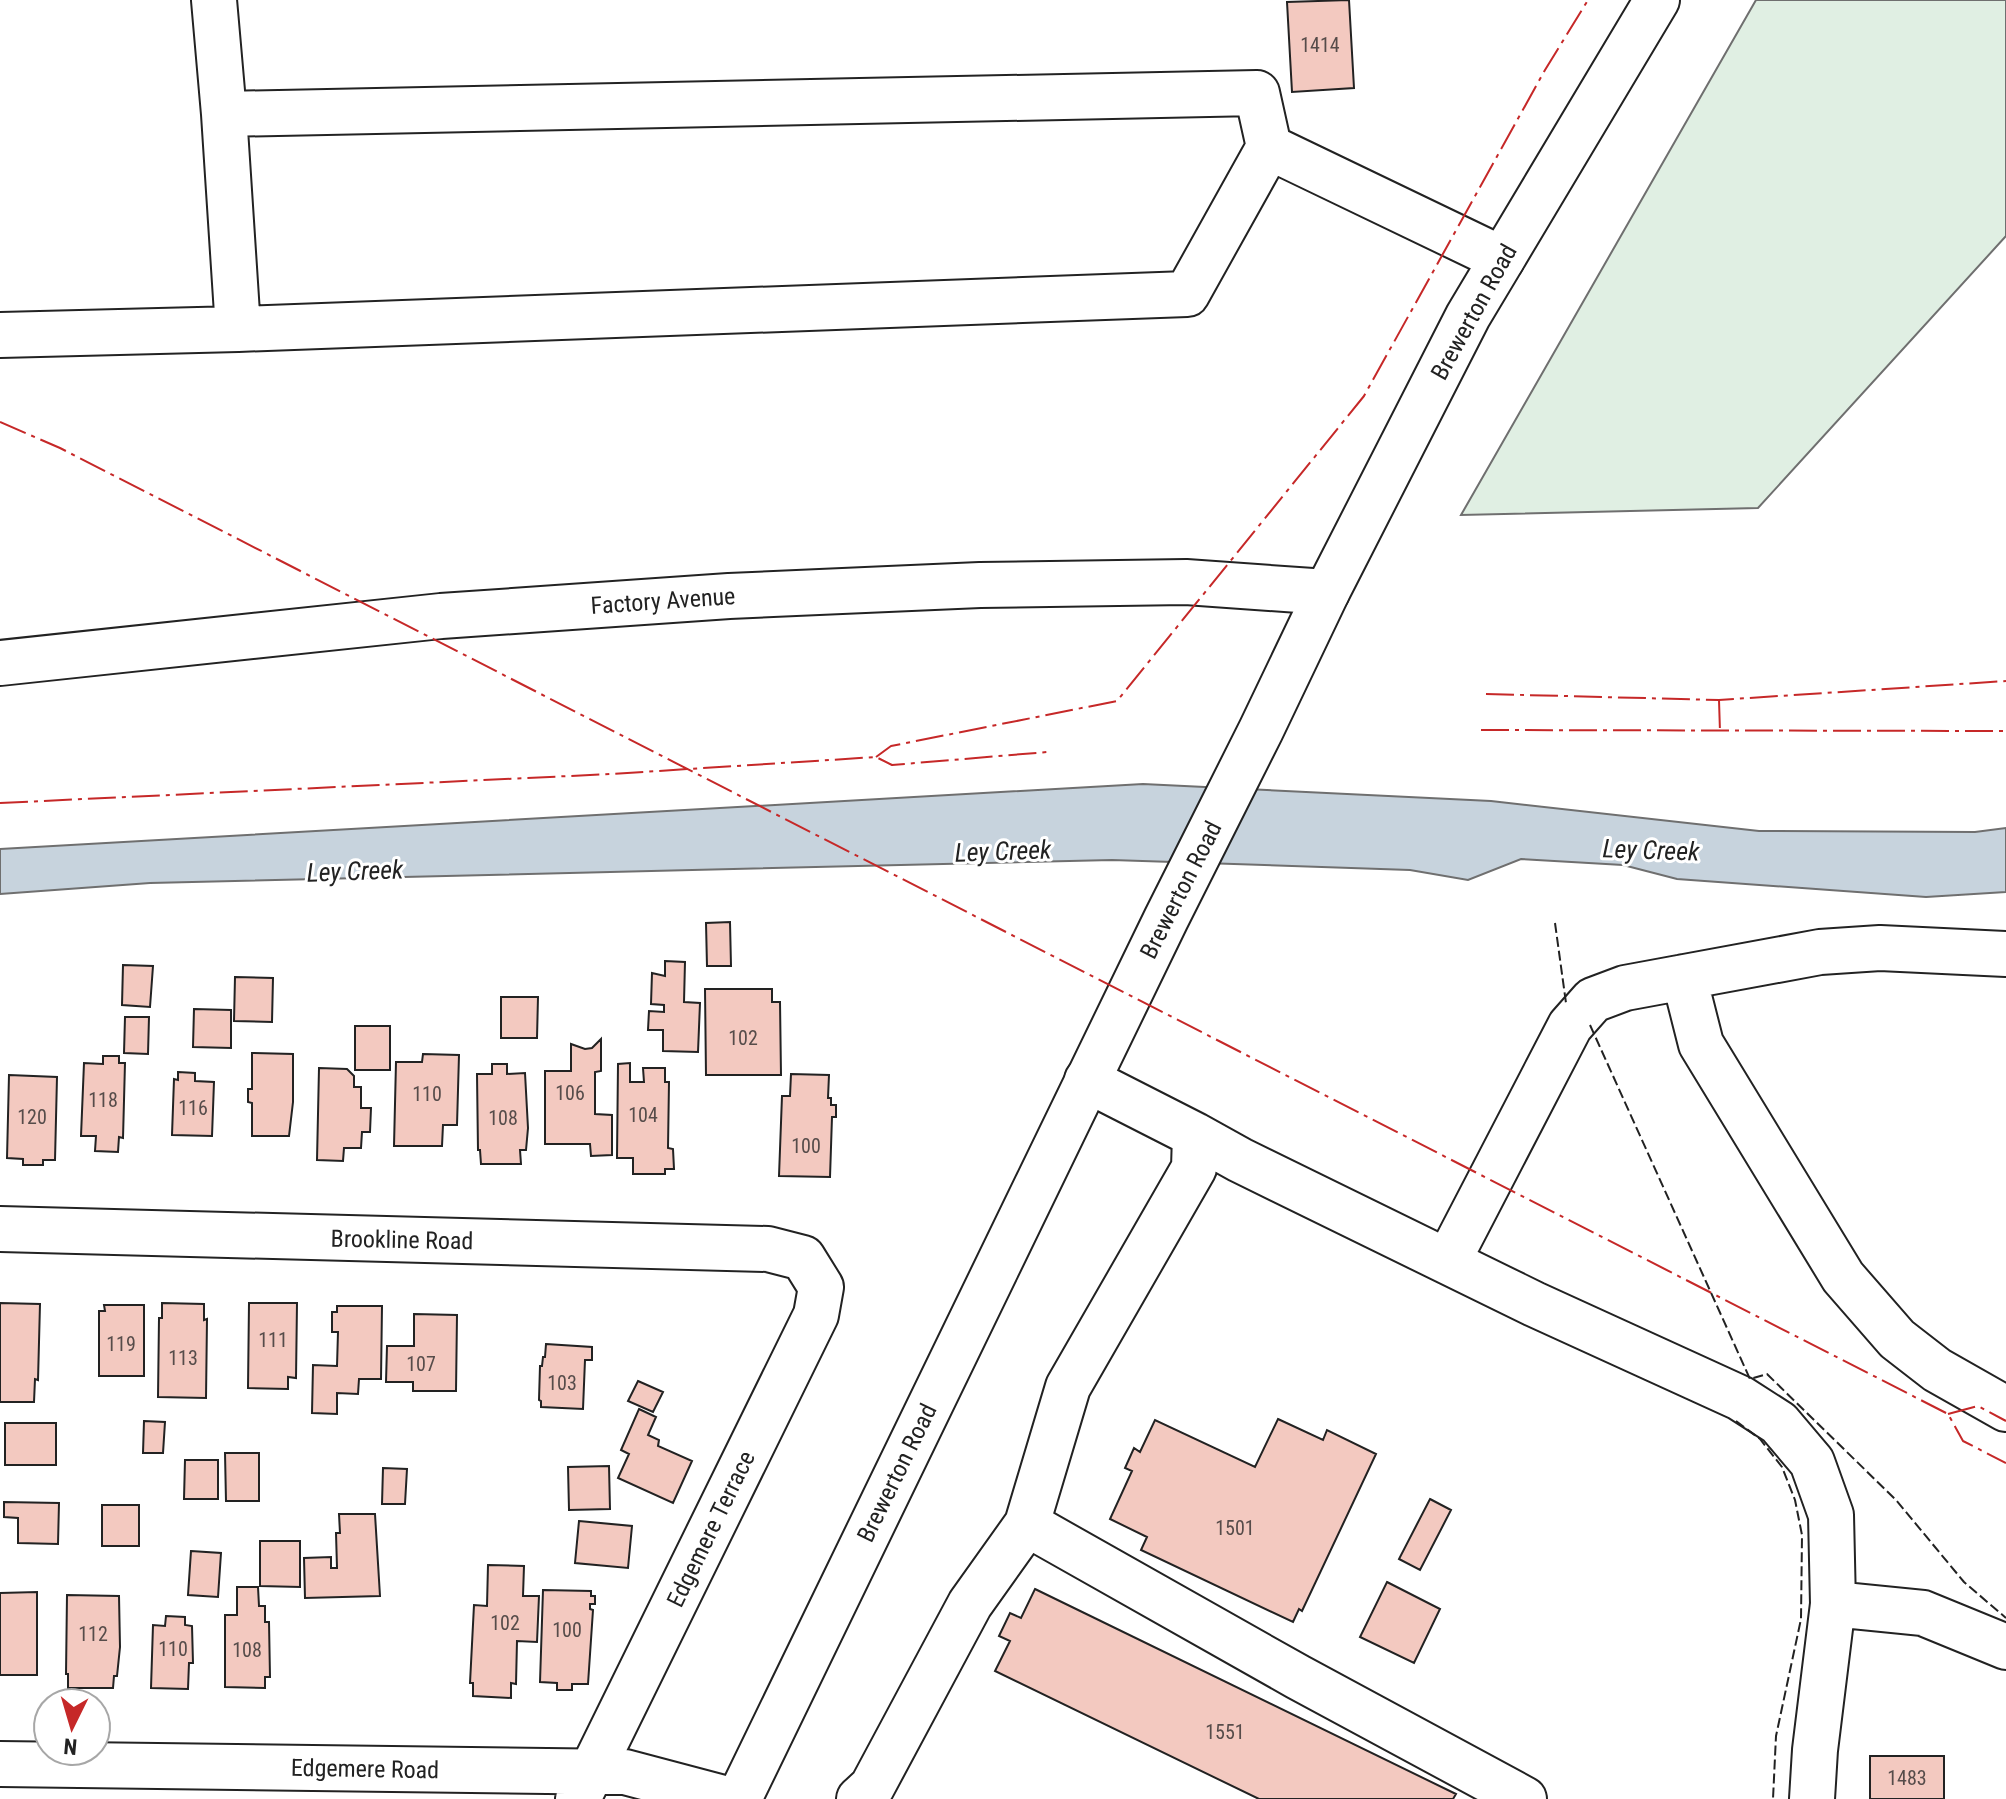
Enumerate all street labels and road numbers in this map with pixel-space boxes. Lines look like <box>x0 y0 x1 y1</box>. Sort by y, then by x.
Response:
street label: Brewerton Road <box>1425 239 1523 385</box>
street label: Factory Avenue <box>590 582 736 620</box>
street label: Brewerton Road <box>1134 817 1228 963</box>
street label: Brookline Road <box>330 1225 474 1255</box>
street label: Brewerton Road <box>851 1399 943 1547</box>
street label: Edgemere Terrace <box>661 1446 761 1612</box>
street label: Edgemere Road <box>291 1754 439 1784</box>

